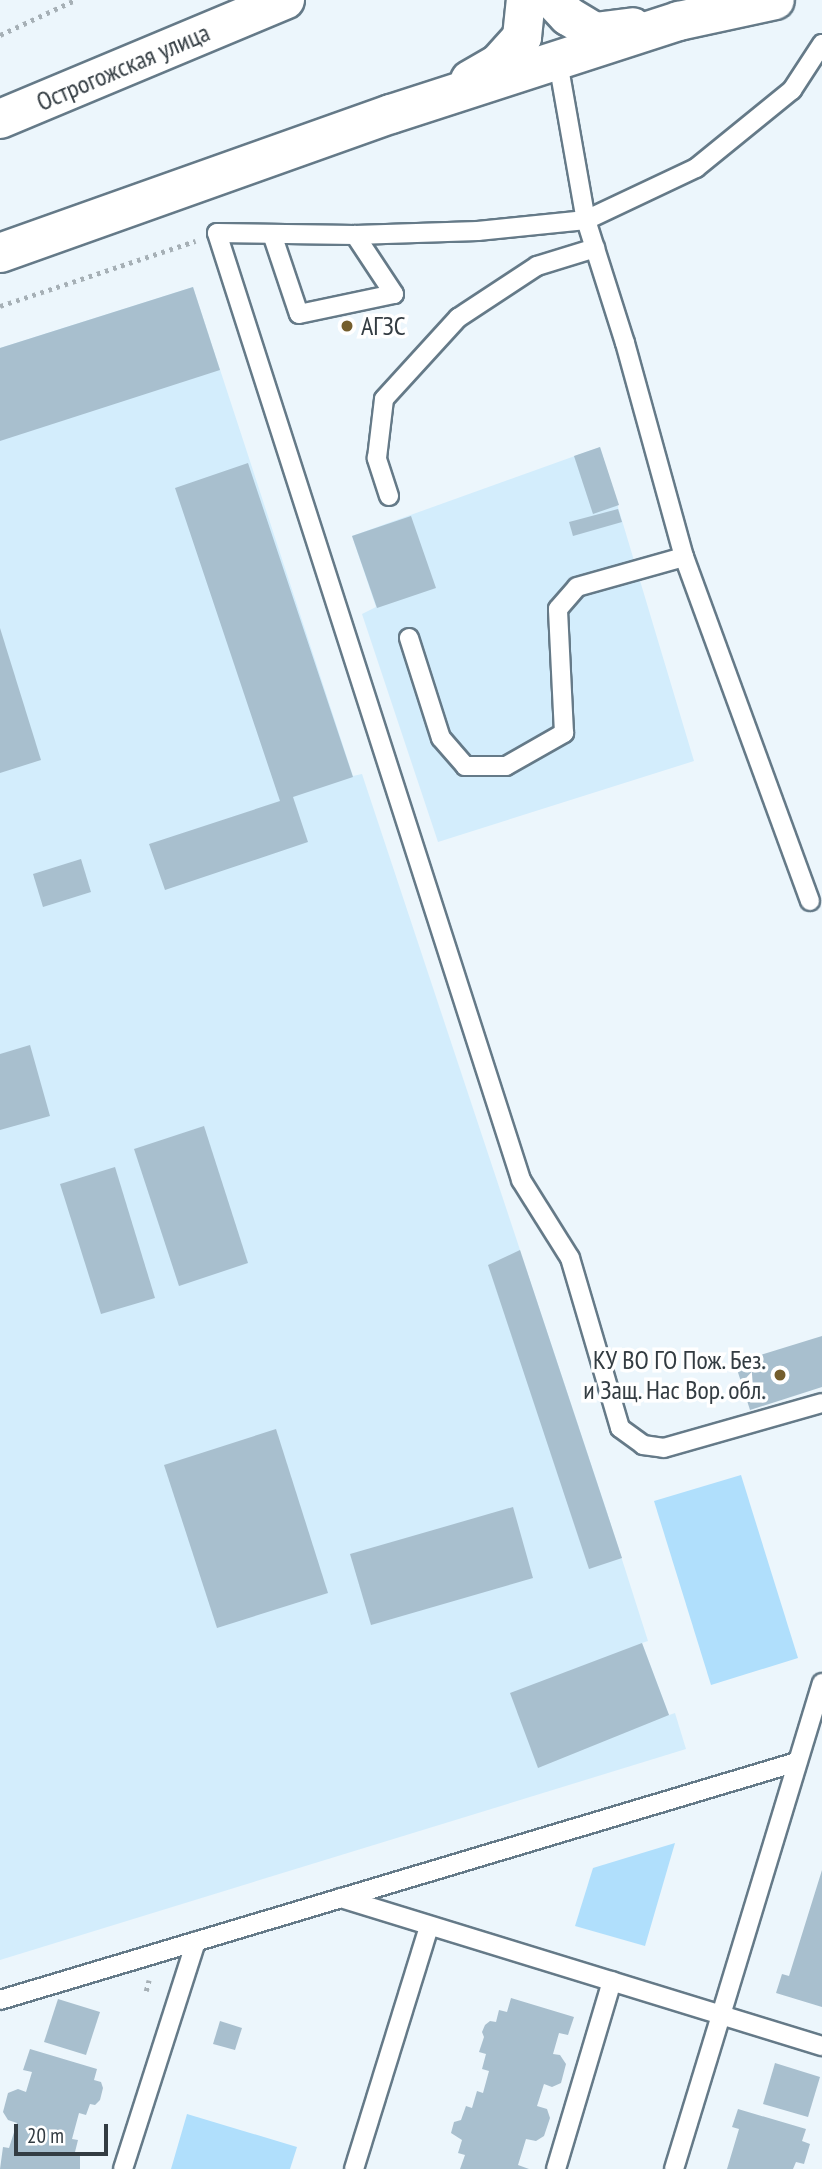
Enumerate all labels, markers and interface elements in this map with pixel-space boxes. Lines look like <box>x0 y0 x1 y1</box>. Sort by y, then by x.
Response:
street label: Острогожская улица <box>32 16 214 118</box>
place label: АГЗС <box>361 310 406 342</box>
marker: АГЗС <box>339 318 355 334</box>
place label: КУ ВО ГО Пож. Без. и Защ. Нас Вор. обл. <box>580 1344 766 1406</box>
marker: КУ ВО ГО Пож. Без. и Защ. Нас Вор. обл. <box>772 1367 788 1383</box>
scale bar <box>18 2110 112 2154</box>
text: 20 m <box>27 2122 64 2149</box>

